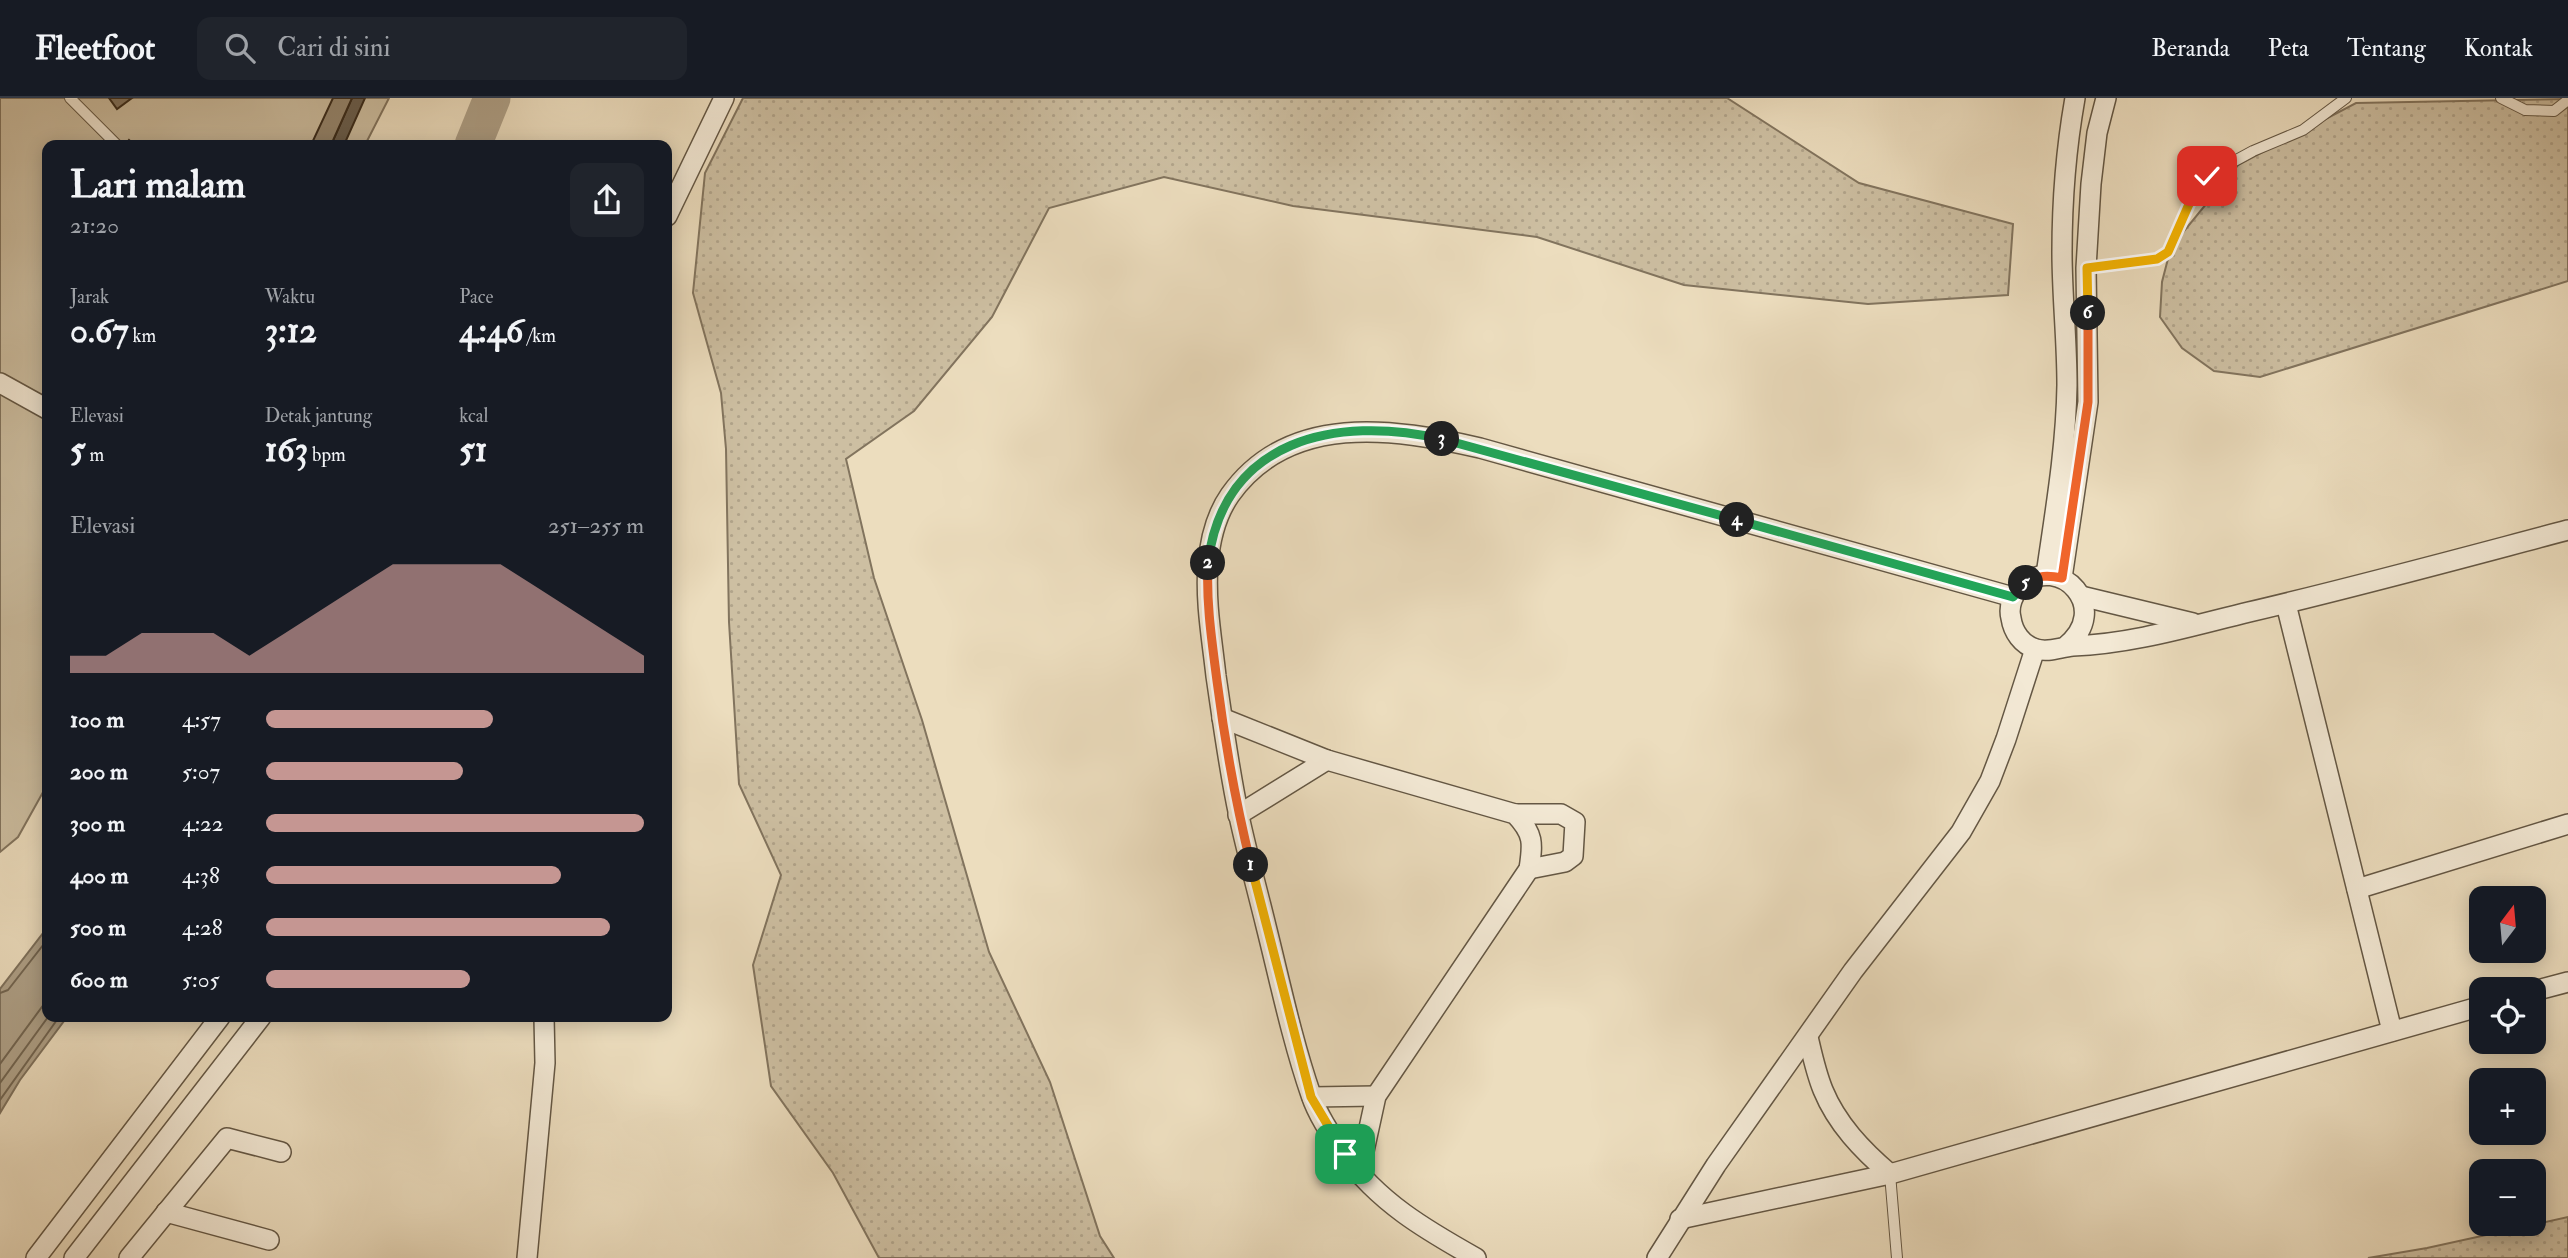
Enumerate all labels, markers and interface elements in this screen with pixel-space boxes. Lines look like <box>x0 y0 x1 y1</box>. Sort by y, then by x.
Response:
search box <box>197 17 687 80</box>
text: Fleetfoot <box>35 28 155 69</box>
icon: search <box>221 29 259 67</box>
text: Cari di sini <box>277 32 390 64</box>
text: Beranda <box>2151 33 2230 64</box>
text: Peta <box>2268 33 2309 64</box>
text: Tentang <box>2347 33 2426 64</box>
text: Kontak <box>2464 33 2533 64</box>
pin <box>2177 146 2237 206</box>
icon: check <box>2188 157 2226 195</box>
text: Lari malam <box>70 161 245 209</box>
button: share <box>570 163 644 237</box>
text: 21:20 <box>70 211 119 240</box>
text: Jarak <box>70 285 109 309</box>
text: Waktu <box>265 285 315 309</box>
text: Pace <box>459 285 493 309</box>
pin: 6 <box>2070 296 2106 330</box>
text: 6 <box>2083 300 2092 324</box>
text: 0.67 <box>70 309 128 353</box>
text: 3:12 <box>265 309 317 353</box>
text: 4:46 <box>459 309 523 353</box>
text: km <box>128 324 156 348</box>
text: /km <box>523 324 556 348</box>
text: Elevasi <box>70 404 124 428</box>
text: Detak jantung <box>265 404 372 428</box>
text: kcal <box>459 404 488 428</box>
pin: 3 <box>1424 422 1460 456</box>
text: 3 <box>1438 426 1445 450</box>
text: 5 <box>70 428 85 472</box>
text: 163 <box>265 428 308 472</box>
text: 51 <box>459 428 487 472</box>
text: m <box>85 443 104 467</box>
text: bpm <box>308 443 346 467</box>
pin: 4 <box>1720 502 1754 538</box>
text: 4 <box>1731 507 1742 531</box>
text: Elevasi <box>70 511 135 540</box>
text: 251–255 m <box>548 511 644 540</box>
pin: 2 <box>1190 546 1226 580</box>
text: 2 <box>1203 550 1212 574</box>
pin: 5 <box>2008 566 2044 601</box>
text: 5 <box>2021 570 2030 594</box>
text: 100 m <box>70 705 124 734</box>
text: 4:57 <box>182 705 221 734</box>
text: 200 m <box>70 757 128 786</box>
text: 5:07 <box>182 757 220 786</box>
text: 300 m <box>70 809 125 838</box>
text: 4:22 <box>182 809 223 838</box>
pin: 1 <box>1234 848 1268 882</box>
text: 1 <box>1247 852 1254 876</box>
text: 400 m <box>70 861 129 890</box>
text: 4:38 <box>182 861 220 890</box>
north arrow <box>2469 886 2546 962</box>
map controls <box>2469 886 2546 1236</box>
text: 500 m <box>70 913 126 942</box>
text: 4:28 <box>182 913 223 942</box>
text: 600 m <box>70 965 128 994</box>
text: 5:05 <box>182 965 220 994</box>
button: locate <box>2469 977 2546 1054</box>
button: + <box>2469 1068 2546 1145</box>
pin <box>1315 1124 1375 1184</box>
icon: arrive <box>1326 1135 1364 1173</box>
button: − <box>2469 1159 2546 1236</box>

